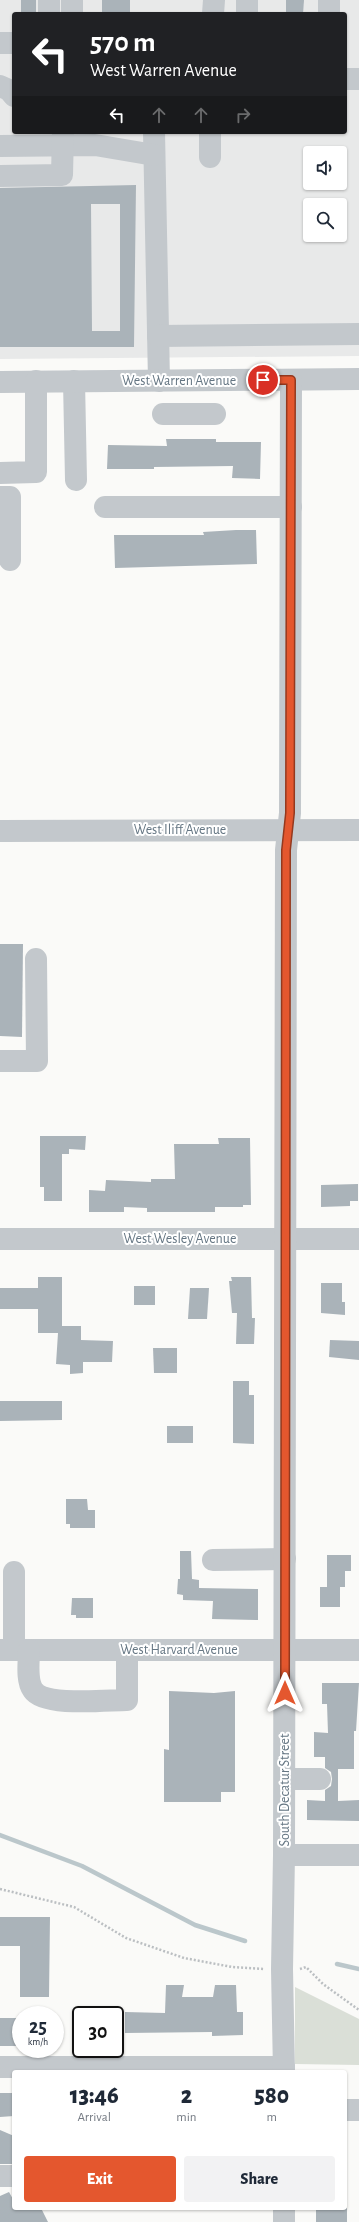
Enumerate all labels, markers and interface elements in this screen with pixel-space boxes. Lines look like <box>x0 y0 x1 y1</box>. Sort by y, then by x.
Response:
icon: left <box>24 28 76 80</box>
text: 570 m <box>90 29 156 57</box>
text: West Warren Avenue <box>90 62 237 80</box>
icon: left <box>106 104 128 126</box>
icon: ahead <box>148 104 170 126</box>
icon: ahead <box>190 104 212 126</box>
icon: right <box>232 104 254 126</box>
map controls <box>303 146 347 242</box>
button: sound <box>303 146 347 190</box>
button: search <box>303 198 347 242</box>
pin <box>246 363 280 397</box>
icon: arrive <box>252 369 274 391</box>
street label: West Warren Avenue <box>122 374 236 388</box>
street label: West Iliff Avenue <box>134 823 226 837</box>
street label: West Wesley Avenue <box>124 1232 236 1246</box>
street label: West Harvard Avenue <box>120 1643 238 1657</box>
position arrow <box>264 1672 306 1714</box>
street label: South Decatur Street <box>278 1733 292 1846</box>
speed limit sign: 30 <box>72 2006 124 2058</box>
text: 25 <box>29 2017 47 2037</box>
text: km/h <box>28 2037 48 2047</box>
text: 13:46 <box>70 2084 119 2108</box>
text: 2 <box>181 2084 192 2108</box>
text: 580 <box>254 2084 289 2108</box>
text: Arrival <box>77 2111 111 2124</box>
text: min <box>176 2111 197 2124</box>
text: m <box>267 2111 277 2124</box>
button: Exit <box>24 2156 176 2202</box>
button: Share <box>184 2156 335 2202</box>

